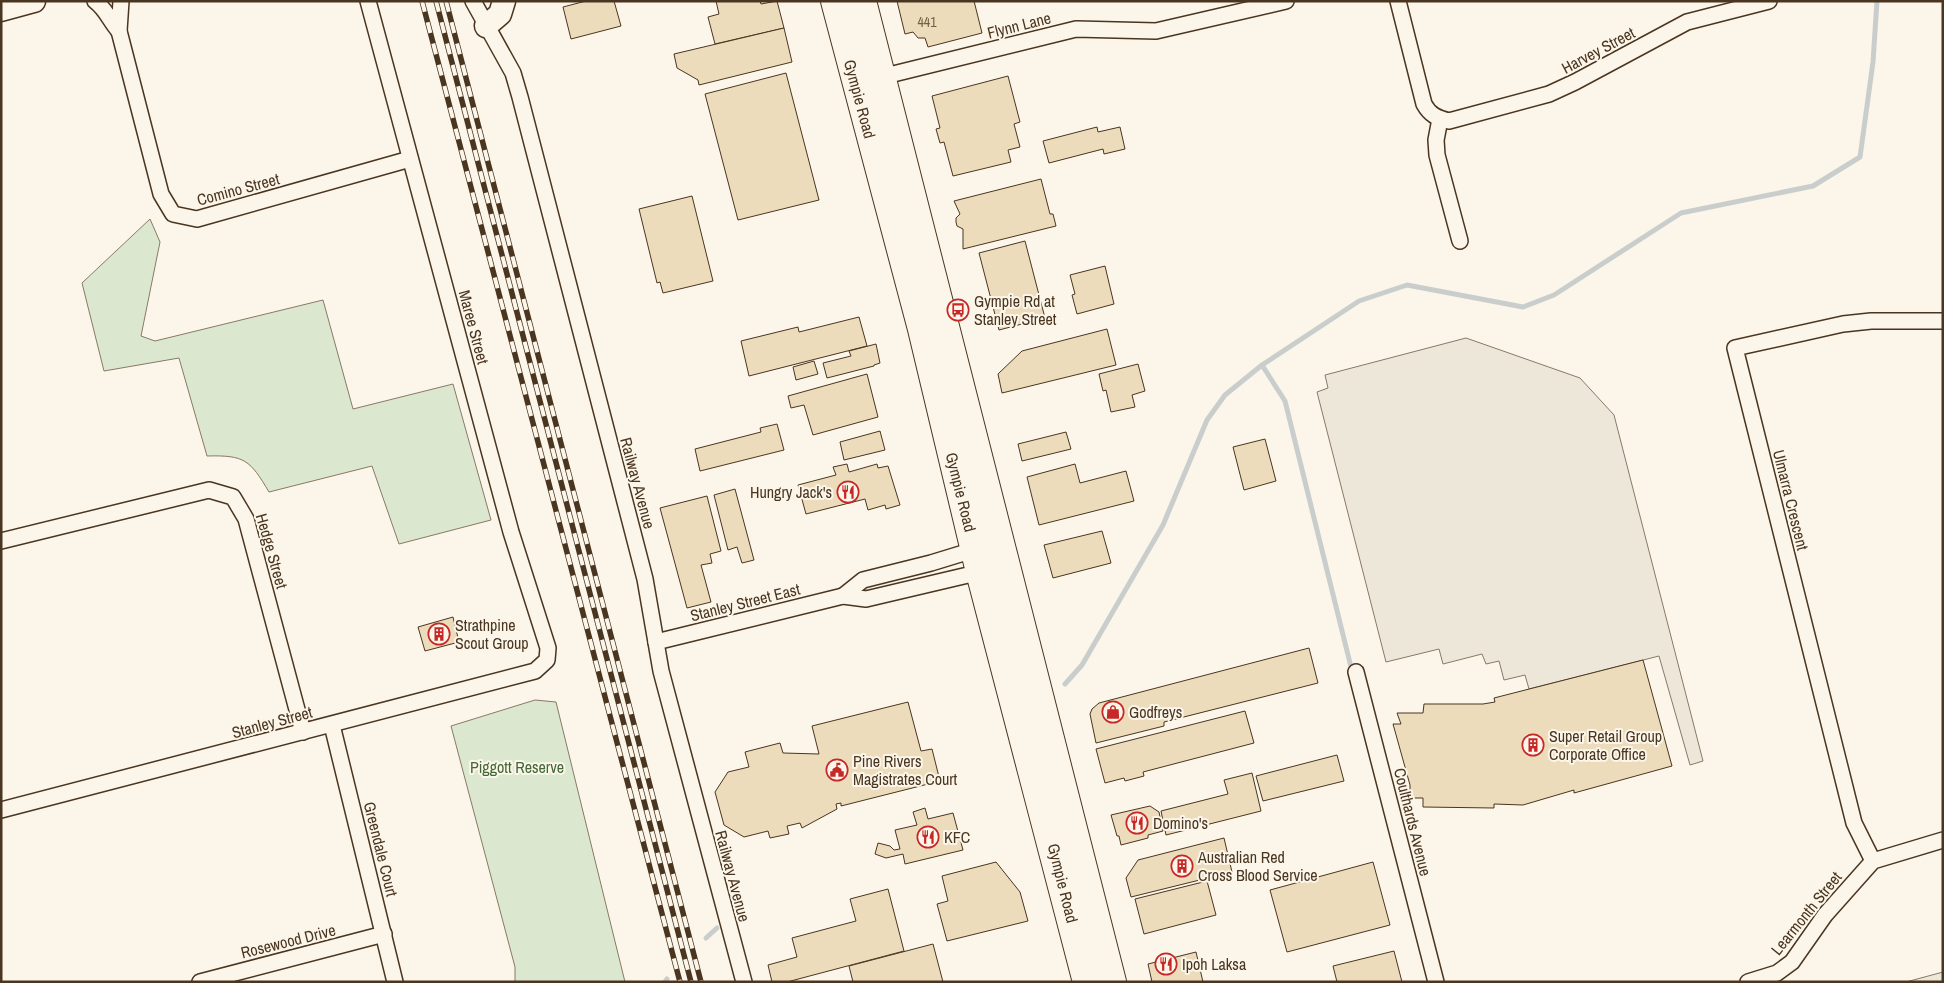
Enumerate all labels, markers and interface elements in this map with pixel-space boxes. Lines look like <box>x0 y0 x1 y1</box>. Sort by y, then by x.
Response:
street label: Flynn Lane <box>985 6 1053 44</box>
house number: 441 <box>917 13 937 31</box>
street label: Harvey Street <box>1557 21 1639 79</box>
street label: Gympie Road <box>839 57 881 141</box>
street label: Comino Street <box>194 167 282 211</box>
street label: Maree Street <box>454 288 495 367</box>
place label: Gympie Rd at Stanley Street <box>974 290 1057 330</box>
bus stop icon: Gympie Rd at Stanley Street <box>946 298 970 322</box>
street label: Railway Avenue <box>615 435 661 531</box>
street label: Ulmarra Crescent <box>1768 447 1814 553</box>
street label: Gympie Road <box>941 450 981 534</box>
restaurant icon: Hungry Jack's <box>836 480 860 504</box>
place label: Hungry Jack's <box>750 481 832 503</box>
street label: Hedge Street <box>251 511 293 592</box>
street label: Stanley Street East <box>688 578 802 626</box>
place label: Strathpine Scout Group <box>455 614 529 654</box>
building icon: Strathpine Scout Group <box>427 622 451 646</box>
shop icon: Godfreys <box>1101 700 1125 724</box>
street label: Stanley Street <box>229 701 315 743</box>
place label: Godfreys <box>1129 701 1182 723</box>
place label: Super Retail Group Corporate Office <box>1549 725 1662 765</box>
building icon: Super Retail Group Corporate Office <box>1521 733 1545 757</box>
place label: Pine Rivers Magistrates Court <box>853 750 958 790</box>
park label: Piggott Reserve <box>470 756 564 778</box>
public building icon: Pine Rivers Magistrates Court <box>825 758 849 782</box>
street label: Coulthards Avenue <box>1389 766 1437 878</box>
street label: Greendale Court <box>359 799 403 899</box>
restaurant icon: Domino's <box>1125 811 1149 835</box>
place label: Domino's <box>1153 812 1208 834</box>
restaurant icon: KFC <box>916 825 940 849</box>
place label: KFC <box>944 826 970 848</box>
street label: Railway Avenue <box>710 828 756 924</box>
street label: Gympie Road <box>1043 841 1083 925</box>
place label: Australian Red Cross Blood Service <box>1197 846 1318 886</box>
building icon: Australian Red Cross Blood Service <box>1170 854 1194 878</box>
street label: Learmonth Street <box>1766 866 1847 959</box>
street label: Rosewood Drive <box>238 919 338 963</box>
restaurant icon: Ipoh Laksa <box>1154 952 1178 976</box>
place label: Ipoh Laksa <box>1182 953 1247 975</box>

